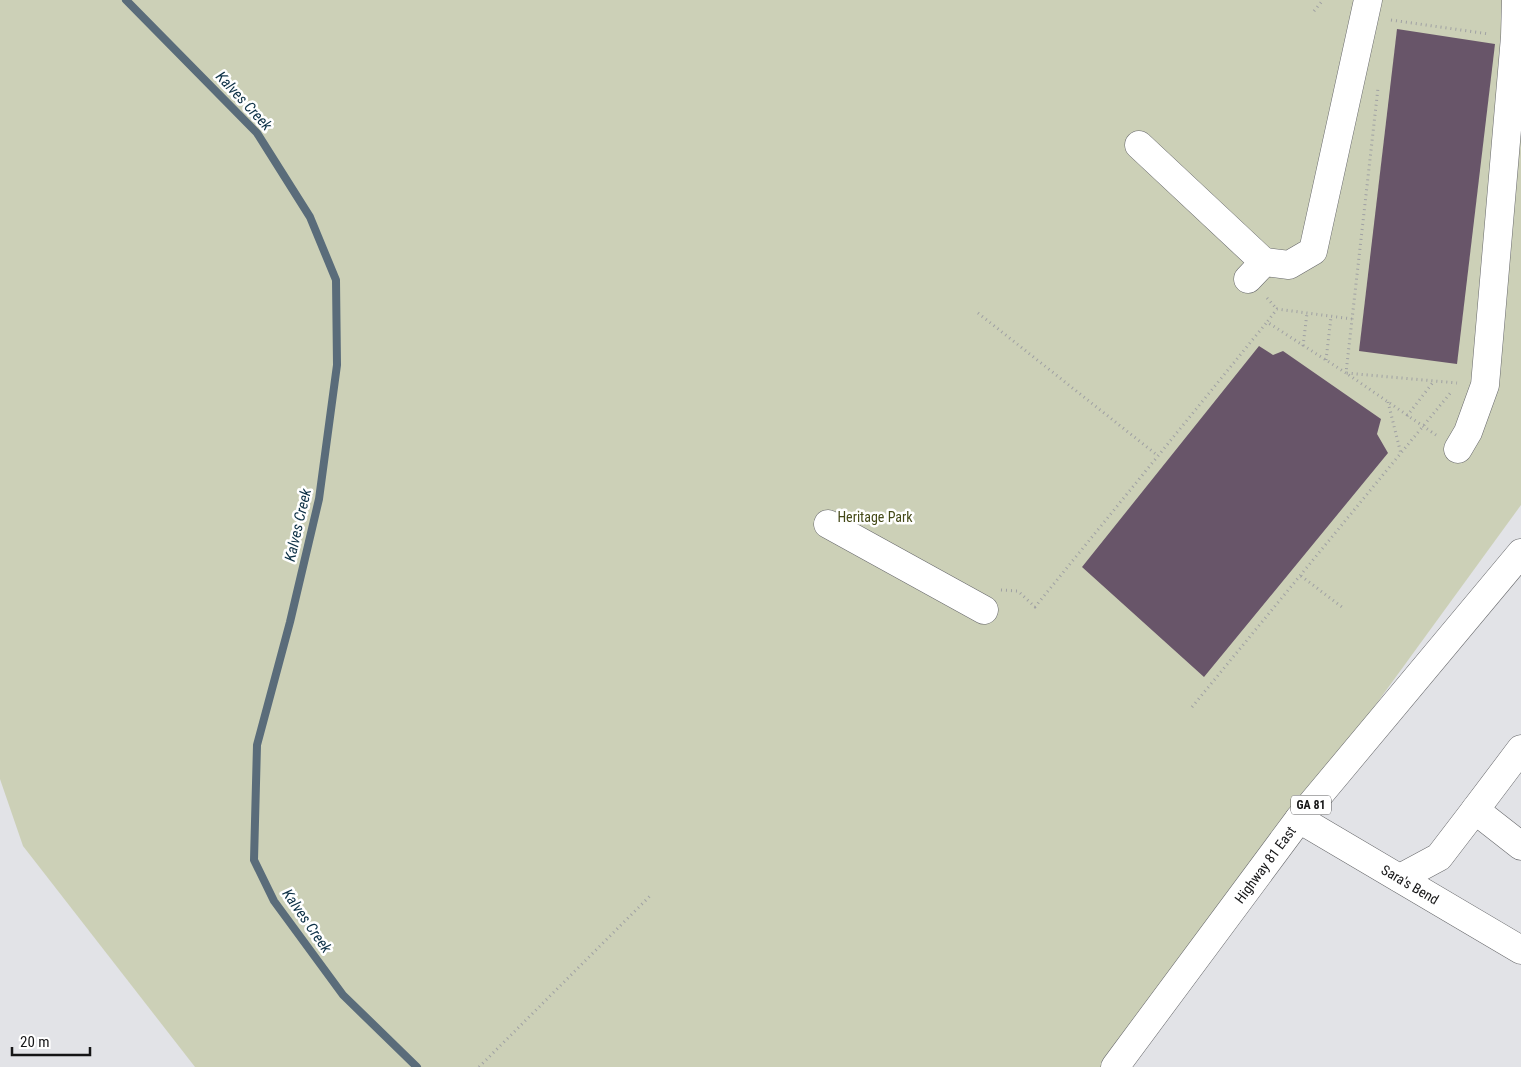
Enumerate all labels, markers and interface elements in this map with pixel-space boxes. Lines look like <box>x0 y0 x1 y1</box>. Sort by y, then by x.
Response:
water label: Kalves Creek <box>212 68 276 135</box>
water label: Kalves Creek <box>281 487 315 563</box>
park label: Heritage Park <box>837 509 913 525</box>
road number: GA 81 <box>1291 796 1331 814</box>
street label: Highway 81 East <box>1231 823 1299 906</box>
street label: Sara's Bend <box>1379 861 1442 908</box>
water label: Kalves Creek <box>278 886 336 957</box>
scale bar <box>12 1024 90 1056</box>
text: 20 m <box>20 1033 50 1051</box>

